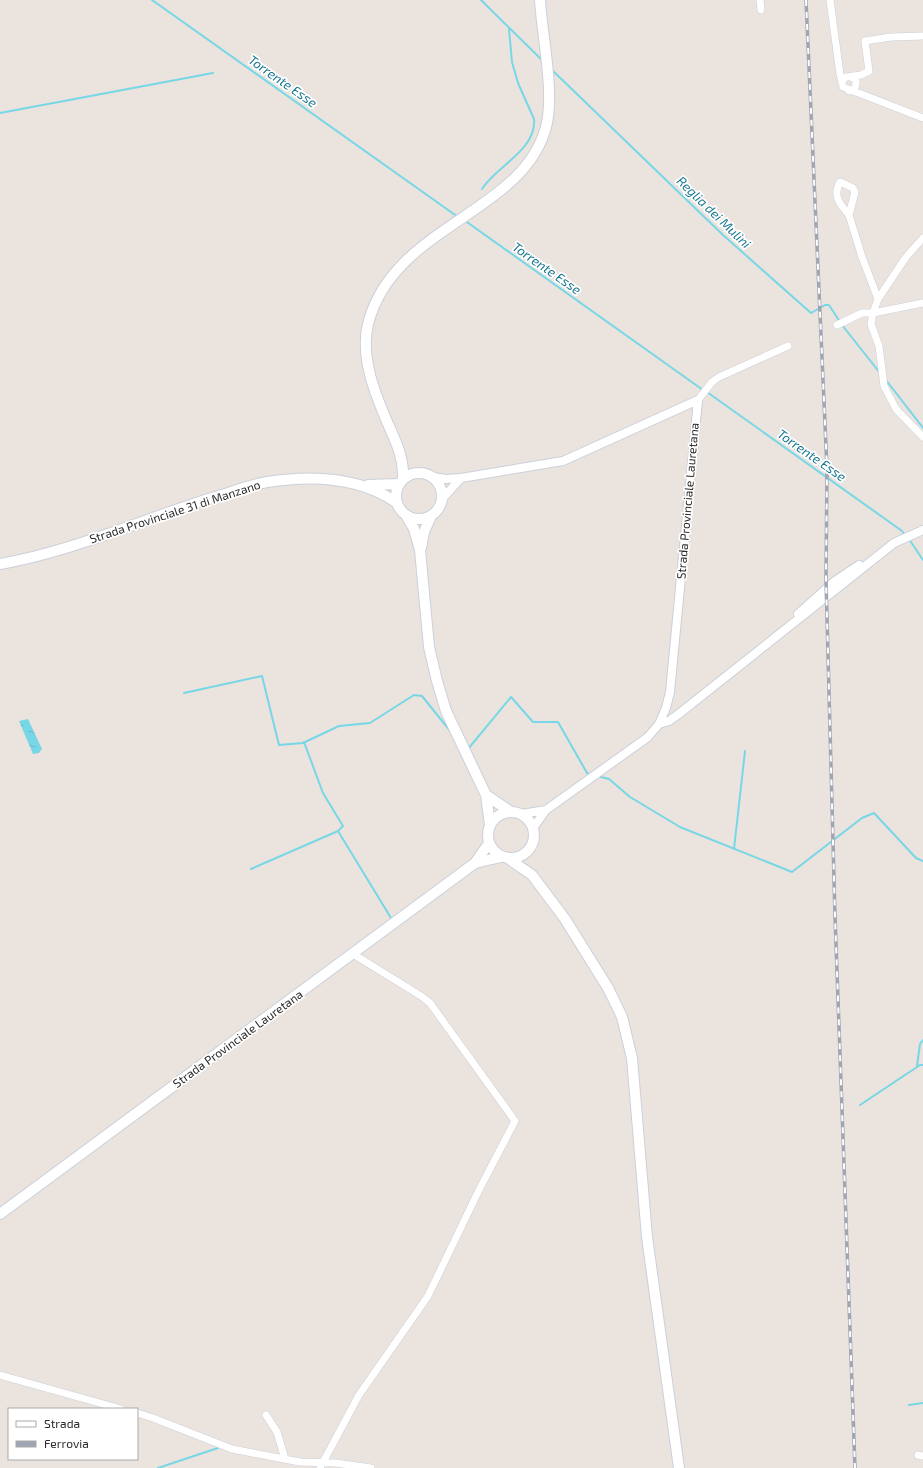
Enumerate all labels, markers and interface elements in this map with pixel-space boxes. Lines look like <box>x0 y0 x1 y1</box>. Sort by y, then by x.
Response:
water label: Torrente Esse <box>246 51 320 111</box>
water label: Reglia dei Mulini <box>674 173 754 251</box>
water label: Torrente Esse <box>510 238 584 298</box>
street label: Strada Provinciale Lauretana <box>673 422 701 580</box>
water label: Torrente Esse <box>775 425 849 485</box>
street label: Strada Provinciale 31 di Manzano <box>87 477 262 545</box>
street label: Strada Provinciale Lauretana <box>170 986 305 1090</box>
legend <box>8 1408 138 1460</box>
text: Strada <box>44 1416 80 1430</box>
text: Ferrovia <box>44 1436 89 1450</box>

